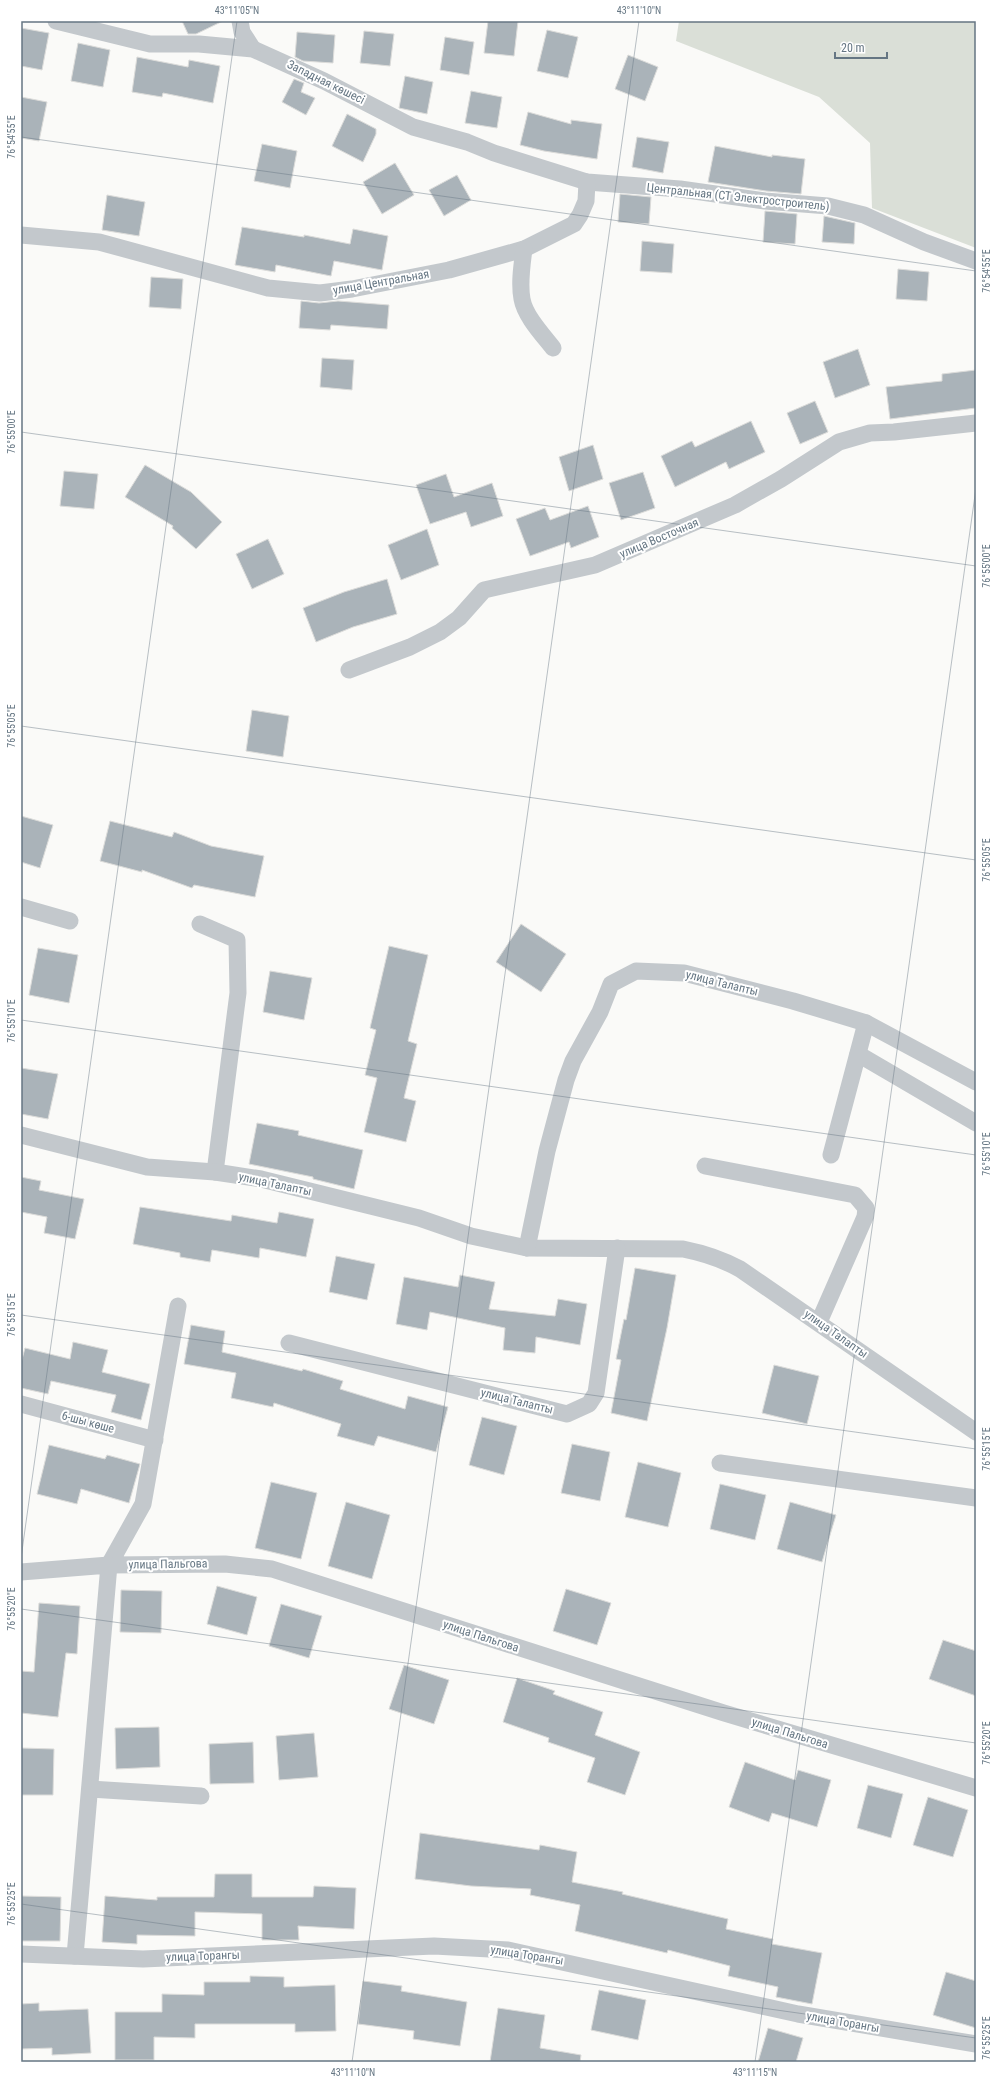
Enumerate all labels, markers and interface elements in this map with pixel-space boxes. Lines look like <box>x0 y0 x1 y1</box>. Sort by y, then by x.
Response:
text: 43°11'05"N <box>215 5 259 16</box>
text: 43°11'10"N <box>617 5 661 16</box>
scale bar <box>835 34 887 60</box>
text: 20 m <box>841 41 865 55</box>
street label: Западная көшесі <box>285 57 367 107</box>
text: 76°54'55"E <box>6 115 17 159</box>
street label: Центральная (СТ Электростроитель) <box>646 180 830 214</box>
text: 76°54'55"E <box>981 249 992 293</box>
street label: улица Центральная <box>332 267 430 297</box>
text: 76°55'00"E <box>6 410 17 454</box>
street label: улица Восточная <box>618 515 700 561</box>
text: 76°55'00"E <box>981 544 992 588</box>
text: 76°55'05"E <box>6 704 17 748</box>
text: 76°55'05"E <box>981 838 992 882</box>
street label: улица Талапты <box>684 967 760 999</box>
text: 76°55'10"E <box>6 999 17 1043</box>
text: 76°55'10"E <box>981 1132 992 1176</box>
street label: улица Талапты <box>237 1169 313 1199</box>
text: 76°55'15"E <box>6 1293 17 1337</box>
street label: улица Талапты <box>802 1307 870 1361</box>
street label: улица Талапты <box>479 1385 555 1417</box>
street label: 6-шы көше <box>60 1408 116 1436</box>
text: 76°55'15"E <box>981 1427 992 1471</box>
street label: улица Пальгова <box>128 1556 208 1572</box>
text: 76°55'20"E <box>6 1587 17 1631</box>
street label: улица Пальгова <box>441 1617 521 1655</box>
street label: улица Пальгова <box>750 1715 830 1751</box>
text: 76°55'20"E <box>981 1721 992 1765</box>
text: 76°55'25"E <box>6 1882 17 1926</box>
street label: улица Торангы <box>490 1942 564 1968</box>
street label: улица Торангы <box>166 1948 240 1964</box>
street label: улица Торангы <box>806 2009 880 2035</box>
text: 76°55'25"E <box>981 2016 992 2060</box>
text: 43°11'10"N <box>331 2067 375 2078</box>
text: 43°11'15"N <box>733 2067 777 2078</box>

